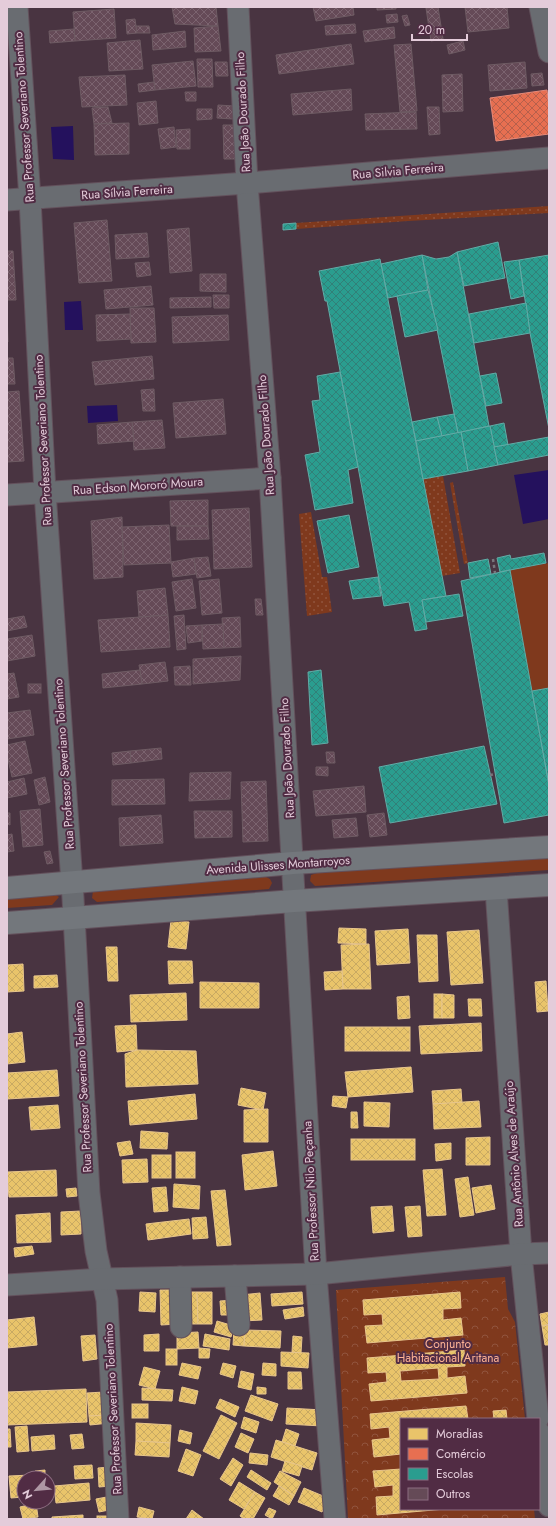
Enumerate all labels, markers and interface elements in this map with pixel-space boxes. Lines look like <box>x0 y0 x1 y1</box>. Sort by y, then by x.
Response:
scale bar <box>412 16 467 42</box>
text: 20 m <box>418 21 445 39</box>
street label: Rua Professor Severiano Tolentino <box>9 31 39 203</box>
street label: Rua João Dourado Filho <box>231 51 255 173</box>
street label: Rua Silvia Ferreira <box>352 158 445 184</box>
street label: Rua Sílvia Ferreira <box>81 180 174 204</box>
street label: Rua Professor Severiano Tolentino <box>30 354 56 526</box>
street label: Rua João Dourado Filho <box>253 374 279 496</box>
street label: Rua Edson Mororó Moura <box>72 472 204 500</box>
street label: Rua Professor Severiano Tolentino <box>49 678 79 850</box>
street label: Rua João Dourado Filho <box>275 697 299 819</box>
street label: Avenida Ulisses Montarroyos <box>206 851 351 879</box>
street label: Rua Professor Severiano Tolentino <box>70 1001 96 1173</box>
street label: Rua Antônio Alves de Araújo <box>500 1080 528 1228</box>
street label: Rua Professor Nilo Peçanha <box>298 1120 324 1262</box>
street label: Rua Professor Severiano Tolentino <box>100 1323 126 1495</box>
park label: Conjunto Habitacional Aritana <box>397 1335 500 1367</box>
legend <box>400 1418 540 1510</box>
text: Moradias <box>436 1425 483 1443</box>
text: Comércio <box>436 1445 486 1463</box>
text: Escolas <box>436 1465 473 1483</box>
north arrow <box>16 1470 56 1510</box>
text: Outros <box>436 1485 470 1503</box>
text: N <box>18 1487 36 1502</box>

